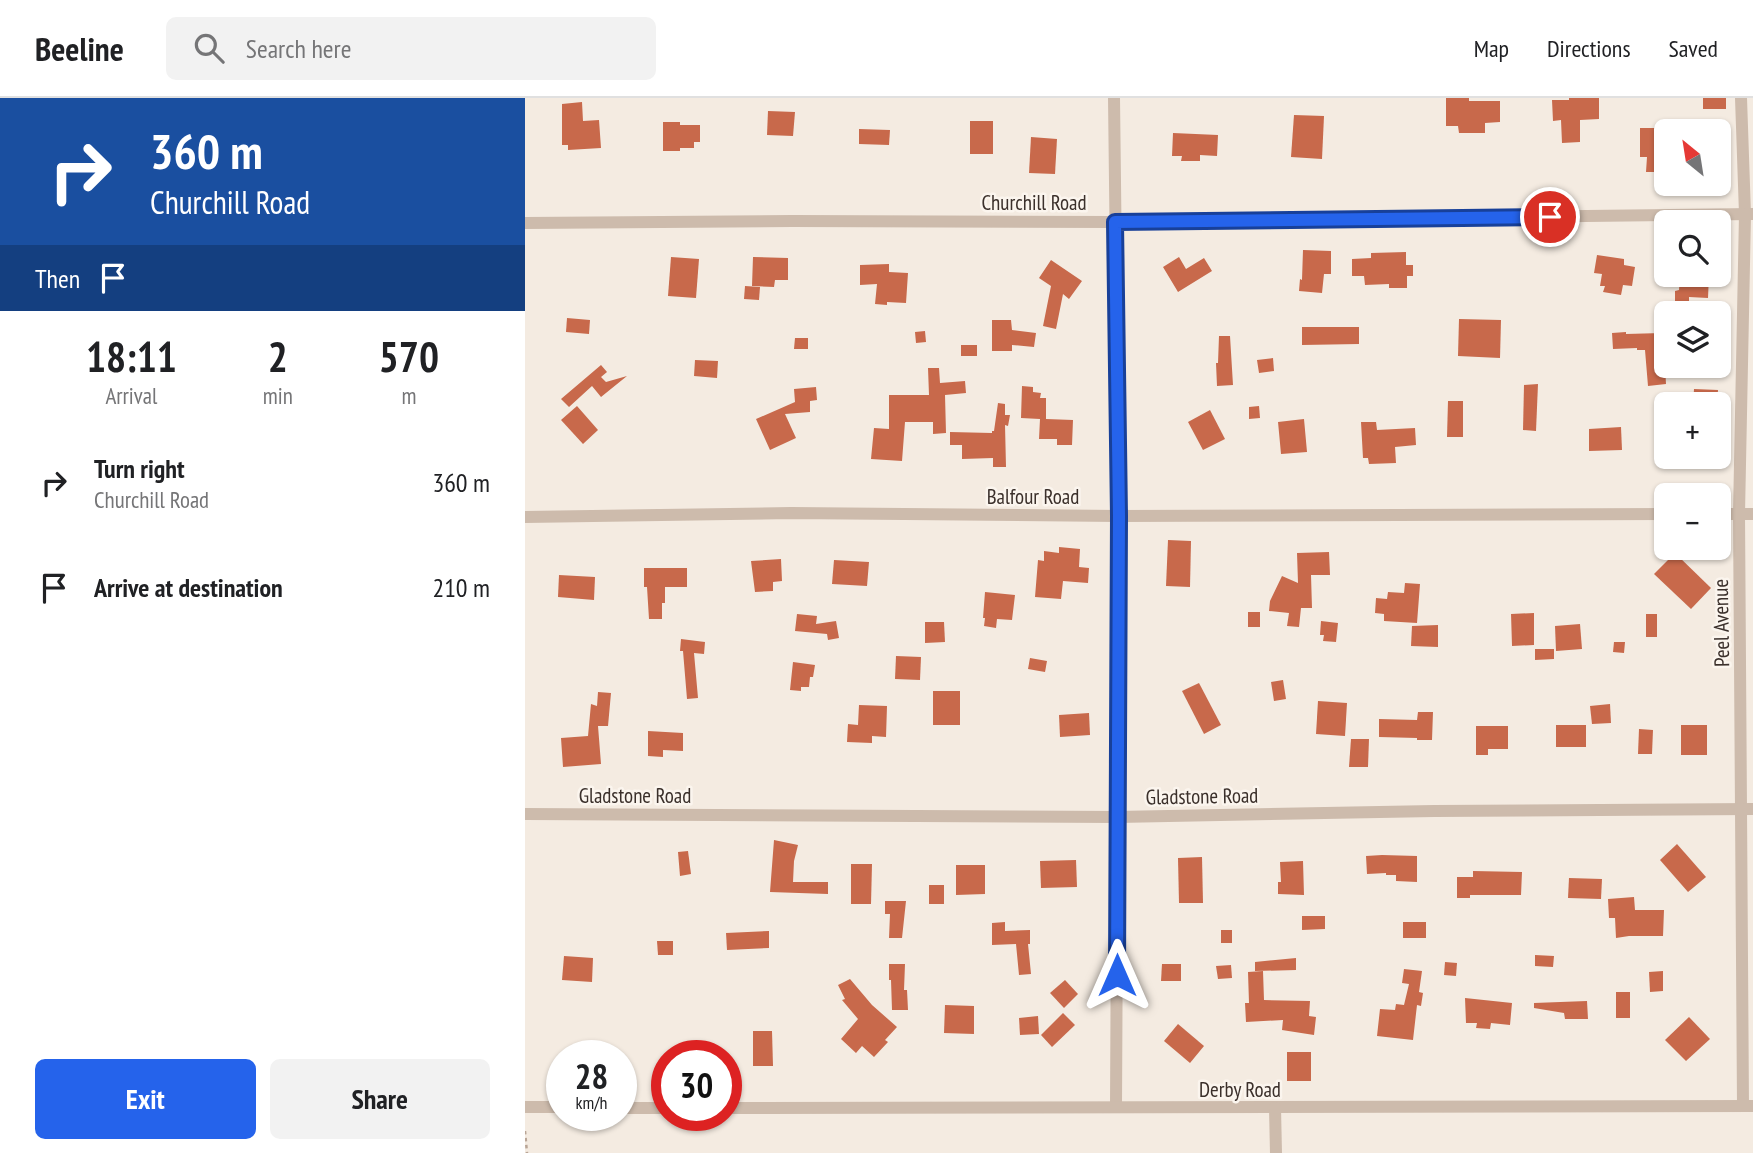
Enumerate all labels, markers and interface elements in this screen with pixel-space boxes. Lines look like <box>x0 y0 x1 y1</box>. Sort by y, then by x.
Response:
search box <box>166 17 656 80</box>
text: Beeline <box>35 27 124 70</box>
icon: search <box>190 29 228 67</box>
text: Search here <box>246 32 351 65</box>
text: Map <box>1474 33 1509 64</box>
text: Directions <box>1547 33 1631 64</box>
text: Saved <box>1669 33 1718 64</box>
text: 360 m <box>150 119 263 183</box>
north arrow <box>1654 119 1731 196</box>
map controls <box>1654 119 1731 560</box>
icon: right <box>35 126 126 217</box>
text: Churchill Road <box>150 181 310 223</box>
pin <box>1520 187 1580 247</box>
street label: Churchill Road <box>981 189 1087 216</box>
icon: arrive <box>1531 198 1569 236</box>
button: search <box>1654 210 1731 287</box>
icon: arrive <box>94 259 132 297</box>
text: Then <box>35 262 80 295</box>
button: layers <box>1654 301 1731 378</box>
text: 18:11 <box>86 329 177 384</box>
text: 2 <box>268 329 288 384</box>
text: 570 <box>379 329 439 384</box>
text: Arrival <box>105 381 157 410</box>
text: min <box>263 381 293 410</box>
text: m <box>401 381 416 410</box>
button: + <box>1654 392 1731 469</box>
text: Turn right <box>94 452 185 485</box>
icon: right <box>35 464 73 502</box>
text: 360 m <box>432 466 490 499</box>
street label: Balfour Road <box>987 483 1079 510</box>
button: − <box>1654 483 1731 560</box>
text: Churchill Road <box>94 485 209 514</box>
icon: arrive <box>35 569 73 607</box>
text: Arrive at destination <box>94 571 283 604</box>
text: 210 m <box>432 571 490 604</box>
street label: Peel Avenue <box>1707 579 1735 667</box>
street label: Gladstone Road <box>579 782 691 809</box>
street label: Gladstone Road <box>1145 782 1259 810</box>
position arrow <box>1080 938 1154 1012</box>
speed limit sign: 30 <box>651 1040 742 1131</box>
text: 28 <box>575 1053 608 1099</box>
button: Exit <box>35 1059 256 1139</box>
button: Share <box>270 1059 490 1139</box>
street label: Derby Road <box>1199 1076 1281 1103</box>
text: km/h <box>576 1091 607 1114</box>

